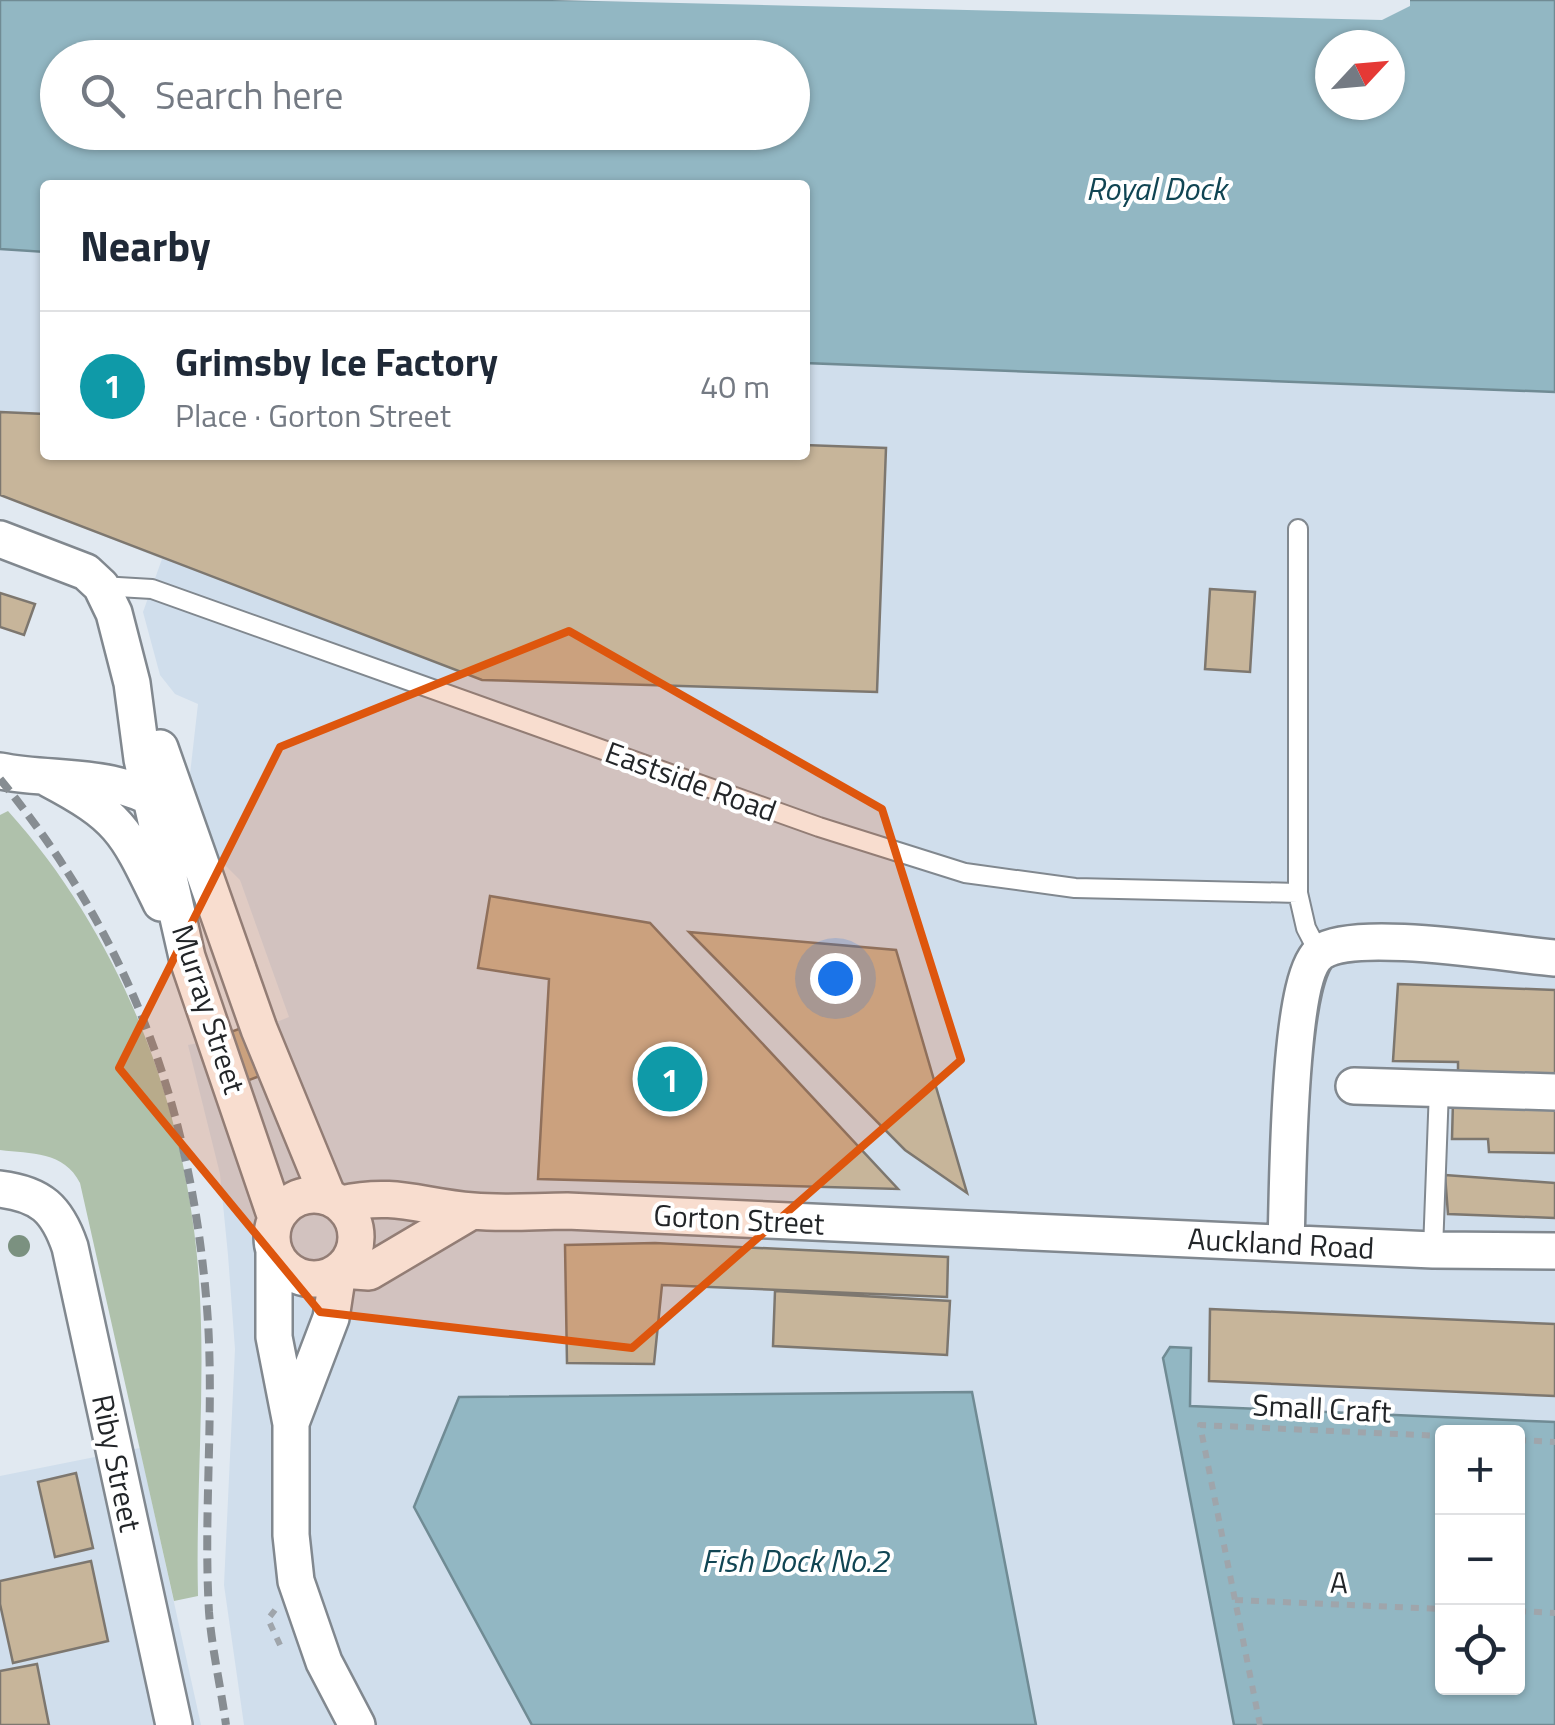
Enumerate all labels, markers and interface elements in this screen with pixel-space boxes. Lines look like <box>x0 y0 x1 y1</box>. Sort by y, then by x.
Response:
north arrow <box>1315 30 1405 120</box>
search box <box>40 40 810 150</box>
text: Search here <box>155 66 343 124</box>
icon: search <box>75 68 130 123</box>
water label: Royal Dock <box>1086 164 1230 212</box>
text: Nearby <box>80 213 211 277</box>
text: Grimsby Ice Factory <box>175 333 498 391</box>
text: 1 <box>104 362 121 410</box>
text: 40 m <box>700 362 770 410</box>
text: Place · Gorton Street <box>175 391 451 439</box>
street label: Eastside Road <box>599 729 783 833</box>
street label: Murray Street <box>160 919 258 1100</box>
your location <box>810 953 861 1004</box>
pin: 1 <box>638 1042 702 1116</box>
street label: Gorton Street <box>652 1192 826 1246</box>
street label: Auckland Road <box>1187 1215 1375 1271</box>
street label: Small Craft <box>1251 1381 1393 1435</box>
street label: Riby Street <box>80 1390 154 1536</box>
map controls <box>1435 1425 1525 1695</box>
button: + <box>1435 1425 1525 1515</box>
button: − <box>1435 1515 1525 1605</box>
water label: Fish Dock No.2 <box>701 1536 891 1584</box>
street label: A <box>1329 1559 1349 1605</box>
button: locate <box>1435 1605 1525 1695</box>

